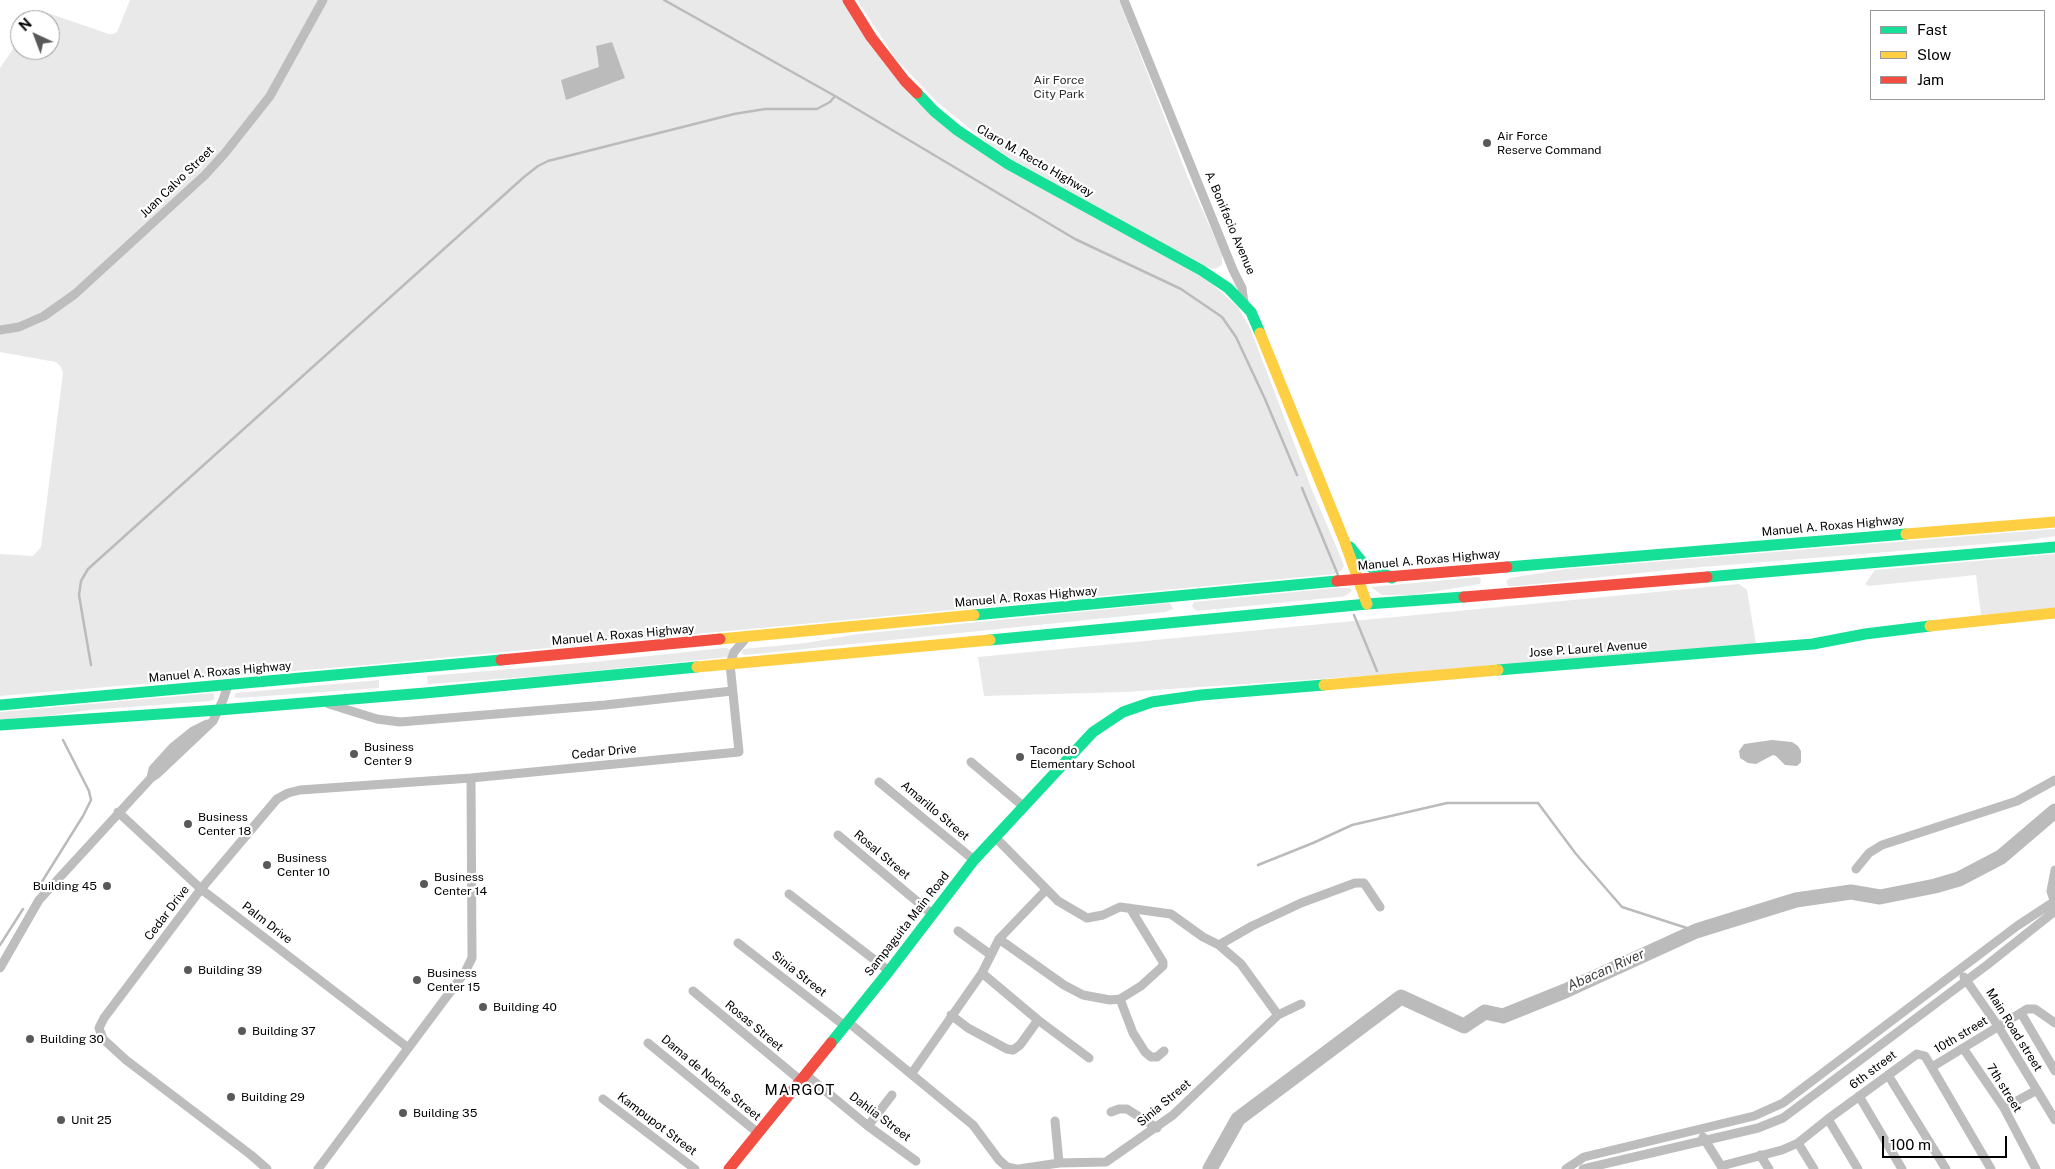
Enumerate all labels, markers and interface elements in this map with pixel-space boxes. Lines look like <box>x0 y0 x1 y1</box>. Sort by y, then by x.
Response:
north arrow <box>10 10 60 60</box>
legend <box>1870 10 2045 100</box>
text: N <box>16 15 35 34</box>
text: Fast <box>1917 21 1947 38</box>
text: Slow <box>1917 46 1951 63</box>
text: Jam <box>1917 71 1944 88</box>
park label: Air Force City Park <box>1034 73 1084 101</box>
street label: Claro M. Recto Highway <box>974 122 1096 200</box>
place label: Air Force Reserve Command <box>1497 129 1602 157</box>
marker: Air Force Reserve Command <box>1481 137 1493 149</box>
street label: Juan Calvo Street <box>137 143 217 221</box>
street label: A. Bonifacio Avenue <box>1202 169 1258 277</box>
street label: Manuel A. Roxas Highway <box>1761 513 1905 539</box>
street label: Manuel A. Roxas Highway <box>1357 547 1501 573</box>
street label: Manuel A. Roxas Highway <box>954 584 1098 610</box>
street label: Manuel A. Roxas Highway <box>551 622 695 648</box>
street label: Jose P. Laurel Avenue <box>1528 638 1648 660</box>
street label: Manuel A. Roxas Highway <box>148 659 292 685</box>
place label: Business Center 9 <box>364 740 414 768</box>
street label: Cedar Drive <box>571 741 637 763</box>
place label: Tacondo Elementary School <box>1030 743 1135 771</box>
marker: Business Center 9 <box>348 748 360 760</box>
marker: Tacondo Elementary School <box>1014 751 1026 763</box>
street label: Amarillo Street <box>898 778 972 844</box>
place label: Business Center 18 <box>198 810 251 838</box>
marker: Business Center 18 <box>182 818 194 830</box>
street label: Rosal Street <box>851 827 913 883</box>
place label: Business Center 10 <box>277 851 330 879</box>
marker: Business Center 10 <box>261 859 273 871</box>
street label: Sampaguita Main Road <box>862 869 952 979</box>
place label: Business Center 14 <box>434 870 487 898</box>
marker: Business Center 14 <box>418 878 430 890</box>
place label: Building 45 <box>33 879 97 893</box>
marker: Building 45 <box>101 880 113 892</box>
street label: Cedar Drive <box>142 883 192 943</box>
street label: Palm Drive <box>239 899 295 947</box>
water label: Abacan River <box>1565 945 1647 995</box>
street label: Sinia Street <box>769 948 829 1000</box>
place label: Building 39 <box>198 963 262 977</box>
marker: Building 39 <box>182 964 194 976</box>
place label: Business Center 15 <box>427 966 480 994</box>
marker: Business Center 15 <box>411 974 423 986</box>
street label: Main Road street <box>1983 986 2045 1074</box>
street label: Rosas Street <box>722 998 786 1054</box>
place label: Building 40 <box>493 1000 557 1014</box>
marker: Building 40 <box>477 1001 489 1013</box>
street label: 10th street <box>1932 1013 1990 1057</box>
place label: Building 37 <box>252 1024 316 1038</box>
marker: Building 37 <box>236 1025 248 1037</box>
place label: Building 30 <box>40 1032 104 1046</box>
street label: Dama de Noche Street <box>658 1032 764 1124</box>
marker: Building 30 <box>24 1033 36 1045</box>
street label: 6th street <box>1847 1048 1899 1092</box>
street label: 7th street <box>1983 1061 2025 1115</box>
street label: Sinia Street <box>1134 1076 1194 1130</box>
district label: MARGOT <box>764 1081 836 1099</box>
street label: Kampupot Street <box>615 1089 699 1159</box>
street label: Dahlia Street <box>847 1089 913 1145</box>
place label: Building 29 <box>241 1090 305 1104</box>
marker: Building 29 <box>225 1091 237 1103</box>
place label: Building 35 <box>413 1106 477 1120</box>
marker: Building 35 <box>397 1107 409 1119</box>
place label: Unit 25 <box>71 1113 112 1127</box>
marker: Unit 25 <box>55 1114 67 1126</box>
scale bar <box>1885 1126 2010 1158</box>
text: 100 m <box>1890 1136 1931 1153</box>

